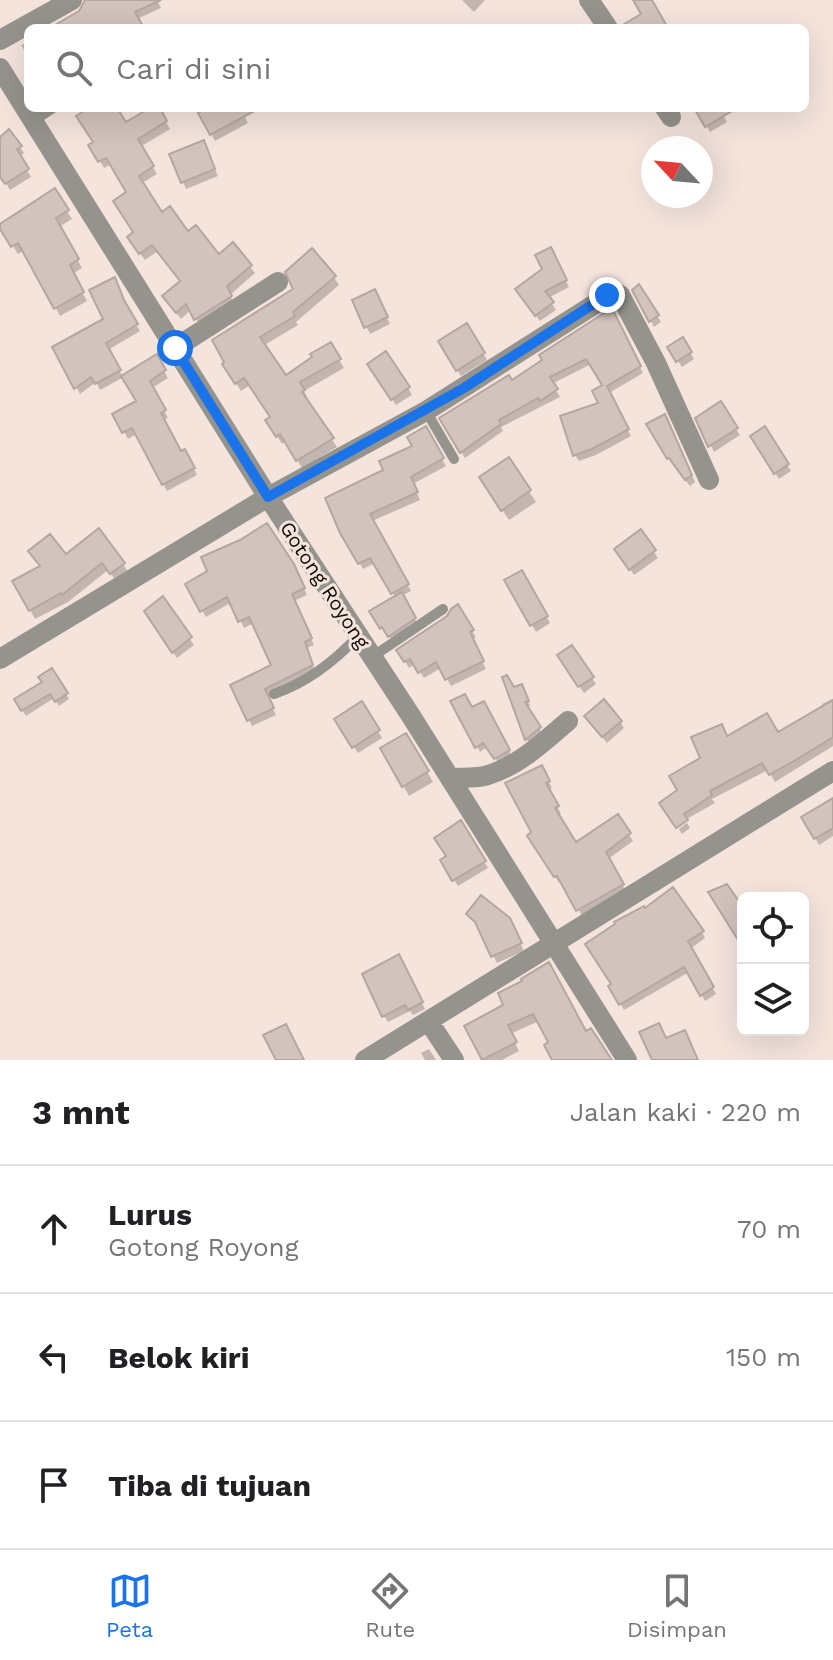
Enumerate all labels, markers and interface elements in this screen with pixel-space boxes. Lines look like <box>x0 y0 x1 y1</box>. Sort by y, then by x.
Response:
search box <box>24 24 809 112</box>
icon: search <box>52 46 96 90</box>
text: Cari di sini <box>116 51 271 86</box>
north arrow <box>641 136 713 208</box>
route end <box>589 277 625 313</box>
route start <box>157 330 193 366</box>
street label: Gotong Royong <box>275 517 375 653</box>
map controls <box>737 892 809 1036</box>
button: locate <box>737 892 809 964</box>
button: layers <box>737 964 809 1036</box>
text: 3 mnt <box>32 1092 130 1132</box>
text: Jalan kaki · 220 m <box>570 1097 801 1127</box>
text: Lurus <box>108 1197 192 1232</box>
icon: ahead <box>32 1207 76 1251</box>
text: 70 m <box>737 1214 801 1244</box>
text: Gotong Royong <box>108 1232 298 1262</box>
icon: left <box>32 1335 76 1379</box>
text: Belok kiri <box>108 1340 250 1375</box>
text: 150 m <box>726 1342 801 1372</box>
icon: arrive <box>32 1463 76 1507</box>
text: Tiba di tujuan <box>108 1468 311 1503</box>
tab: Peta <box>106 1569 153 1642</box>
tab: Rute <box>365 1569 415 1642</box>
tab: Disimpan <box>627 1569 727 1642</box>

